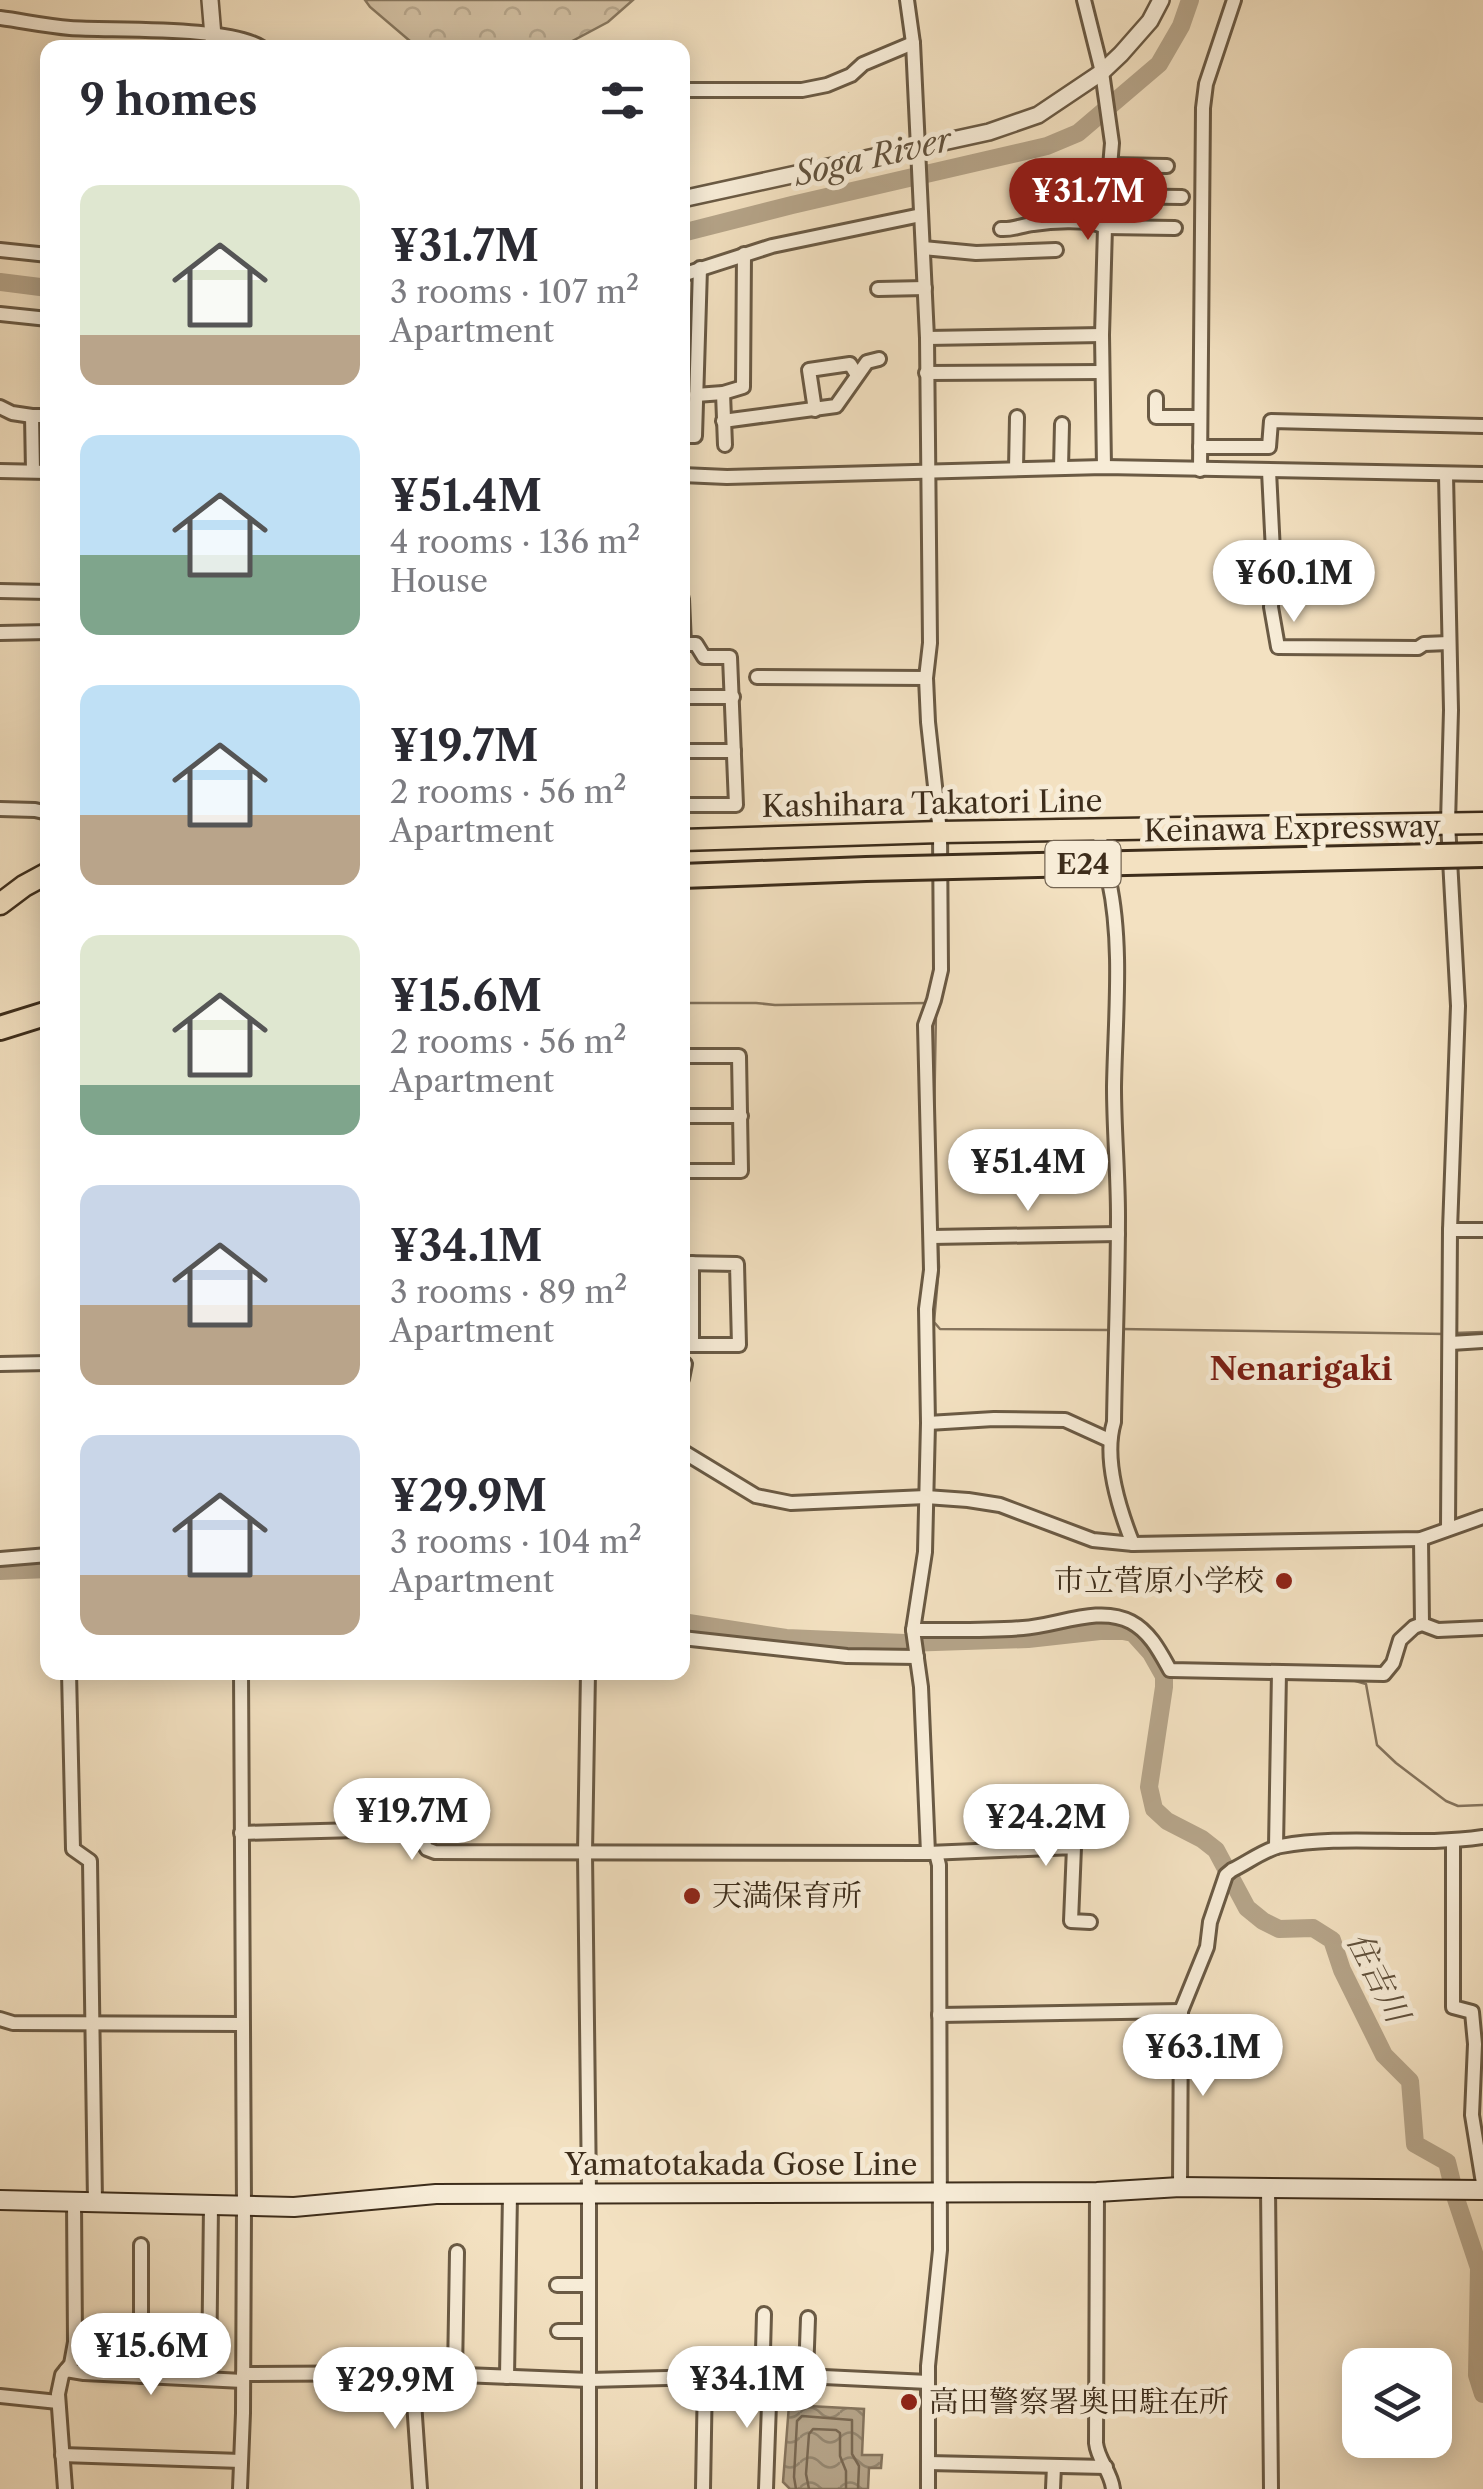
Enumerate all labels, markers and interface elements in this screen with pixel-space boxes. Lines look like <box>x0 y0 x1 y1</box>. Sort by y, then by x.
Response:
icon: filters <box>595 73 650 128</box>
text: 9 homes <box>80 74 258 126</box>
water label: Soga River <box>789 119 957 194</box>
pin: ¥31.7M <box>1007 158 1169 243</box>
text: ¥31.7M <box>1031 171 1145 210</box>
text: ¥31.7M <box>390 220 539 272</box>
icon: home <box>160 225 280 345</box>
text: 3 rooms · 107 m² <box>390 272 639 311</box>
text: Apartment <box>390 311 554 350</box>
text: ¥51.4M <box>390 470 542 522</box>
icon: home <box>160 475 280 595</box>
text: 4 rooms · 136 m² <box>390 522 640 561</box>
pin: ¥60.1M <box>1213 540 1375 625</box>
text: ¥60.1M <box>1235 553 1353 592</box>
text: House <box>390 561 488 600</box>
text: ¥19.7M <box>390 720 539 772</box>
icon: home <box>160 725 280 845</box>
text: 2 rooms · 56 m² <box>390 772 627 811</box>
street label: Kashihara Takatori Line <box>761 782 1103 825</box>
street label: Keinawa Expressway <box>1143 807 1441 850</box>
text: Apartment <box>390 811 554 850</box>
road number: E24 <box>1046 841 1120 887</box>
text: ¥15.6M <box>390 970 542 1022</box>
icon: home <box>160 975 280 1095</box>
text: 2 rooms · 56 m² <box>390 1022 627 1061</box>
text: Apartment <box>390 1061 554 1100</box>
pin: ¥51.4M <box>947 1129 1109 1214</box>
text: ¥51.4M <box>970 1142 1086 1181</box>
text: ¥34.1M <box>390 1220 543 1272</box>
icon: home <box>160 1225 280 1345</box>
text: 3 rooms · 89 m² <box>390 1272 627 1311</box>
text: Apartment <box>390 1311 554 1350</box>
district label: Nenarigaki <box>1209 1349 1393 1388</box>
text: ¥29.9M <box>390 1470 547 1522</box>
icon: home <box>160 1475 280 1595</box>
text: 3 rooms · 104 m² <box>390 1522 642 1561</box>
text: Apartment <box>390 1561 554 1600</box>
place label: 市立菅原小学校 <box>1054 1562 1264 1599</box>
marker: 市立菅原小学校 <box>1273 1570 1295 1592</box>
pin: ¥19.7M <box>331 1778 493 1863</box>
pin: ¥24.2M <box>965 1784 1127 1869</box>
text: ¥19.7M <box>355 1791 469 1830</box>
text: ¥24.2M <box>985 1797 1107 1836</box>
place label: 天満保育所 <box>712 1877 862 1914</box>
marker: 天満保育所 <box>681 1885 703 1907</box>
water label: 住吉川 <box>1339 1925 1419 2031</box>
pin: ¥63.1M <box>1122 2014 1284 2099</box>
text: ¥63.1M <box>1145 2027 1261 2066</box>
street label: Yamatotakada Gose Line <box>564 2146 917 2183</box>
pin: ¥15.6M <box>70 2313 232 2398</box>
text: ¥15.6M <box>93 2326 209 2365</box>
pin: ¥34.1M <box>666 2346 828 2431</box>
pin: ¥29.9M <box>314 2347 476 2432</box>
map controls <box>1342 2348 1452 2458</box>
button: layers <box>1342 2348 1452 2458</box>
text: ¥34.1M <box>689 2359 805 2398</box>
text: ¥29.9M <box>335 2360 455 2399</box>
place label: 高田警察署奥田駐在所 <box>929 2383 1229 2420</box>
marker: 高田警察署奥田駐在所 <box>898 2391 920 2413</box>

